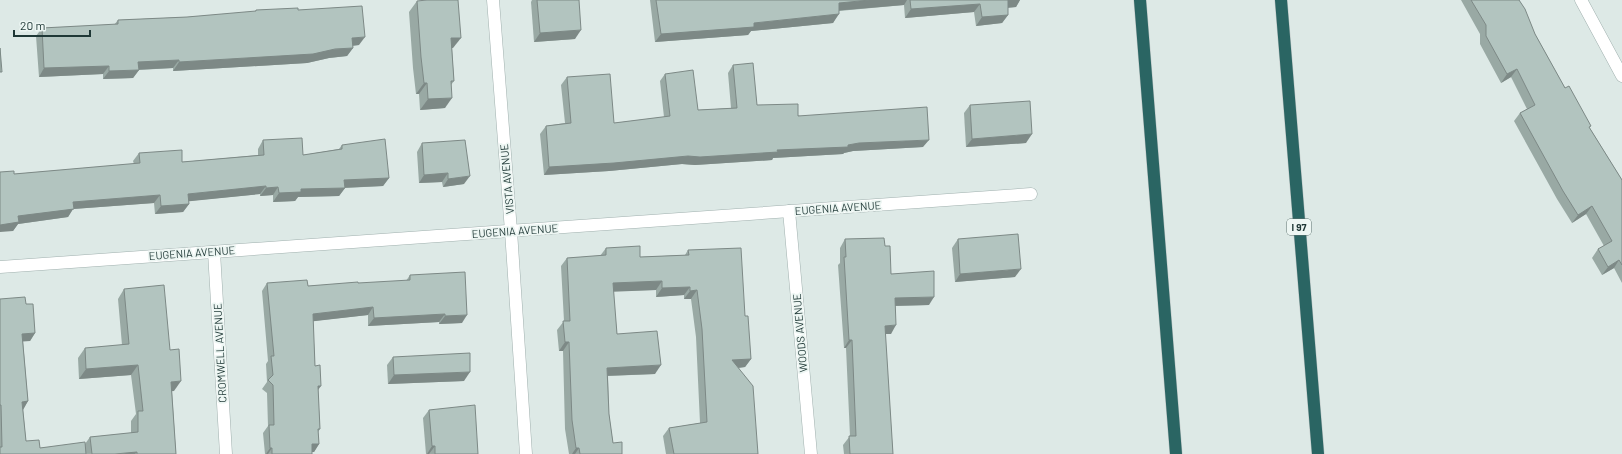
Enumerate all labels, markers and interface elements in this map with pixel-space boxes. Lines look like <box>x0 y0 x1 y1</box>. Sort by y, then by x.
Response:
scale bar <box>14 12 90 38</box>
text: 20 m <box>20 18 46 32</box>
street label: VISTA AVENUE <box>497 143 516 215</box>
street label: EUGENIA AVENUE <box>794 198 882 217</box>
road number: I 97 <box>1287 219 1311 235</box>
street label: EUGENIA AVENUE <box>471 221 559 240</box>
street label: EUGENIA AVENUE <box>148 243 236 262</box>
street label: WOODS AVENUE <box>790 293 809 373</box>
street label: CROMWELL AVENUE <box>210 303 229 403</box>

